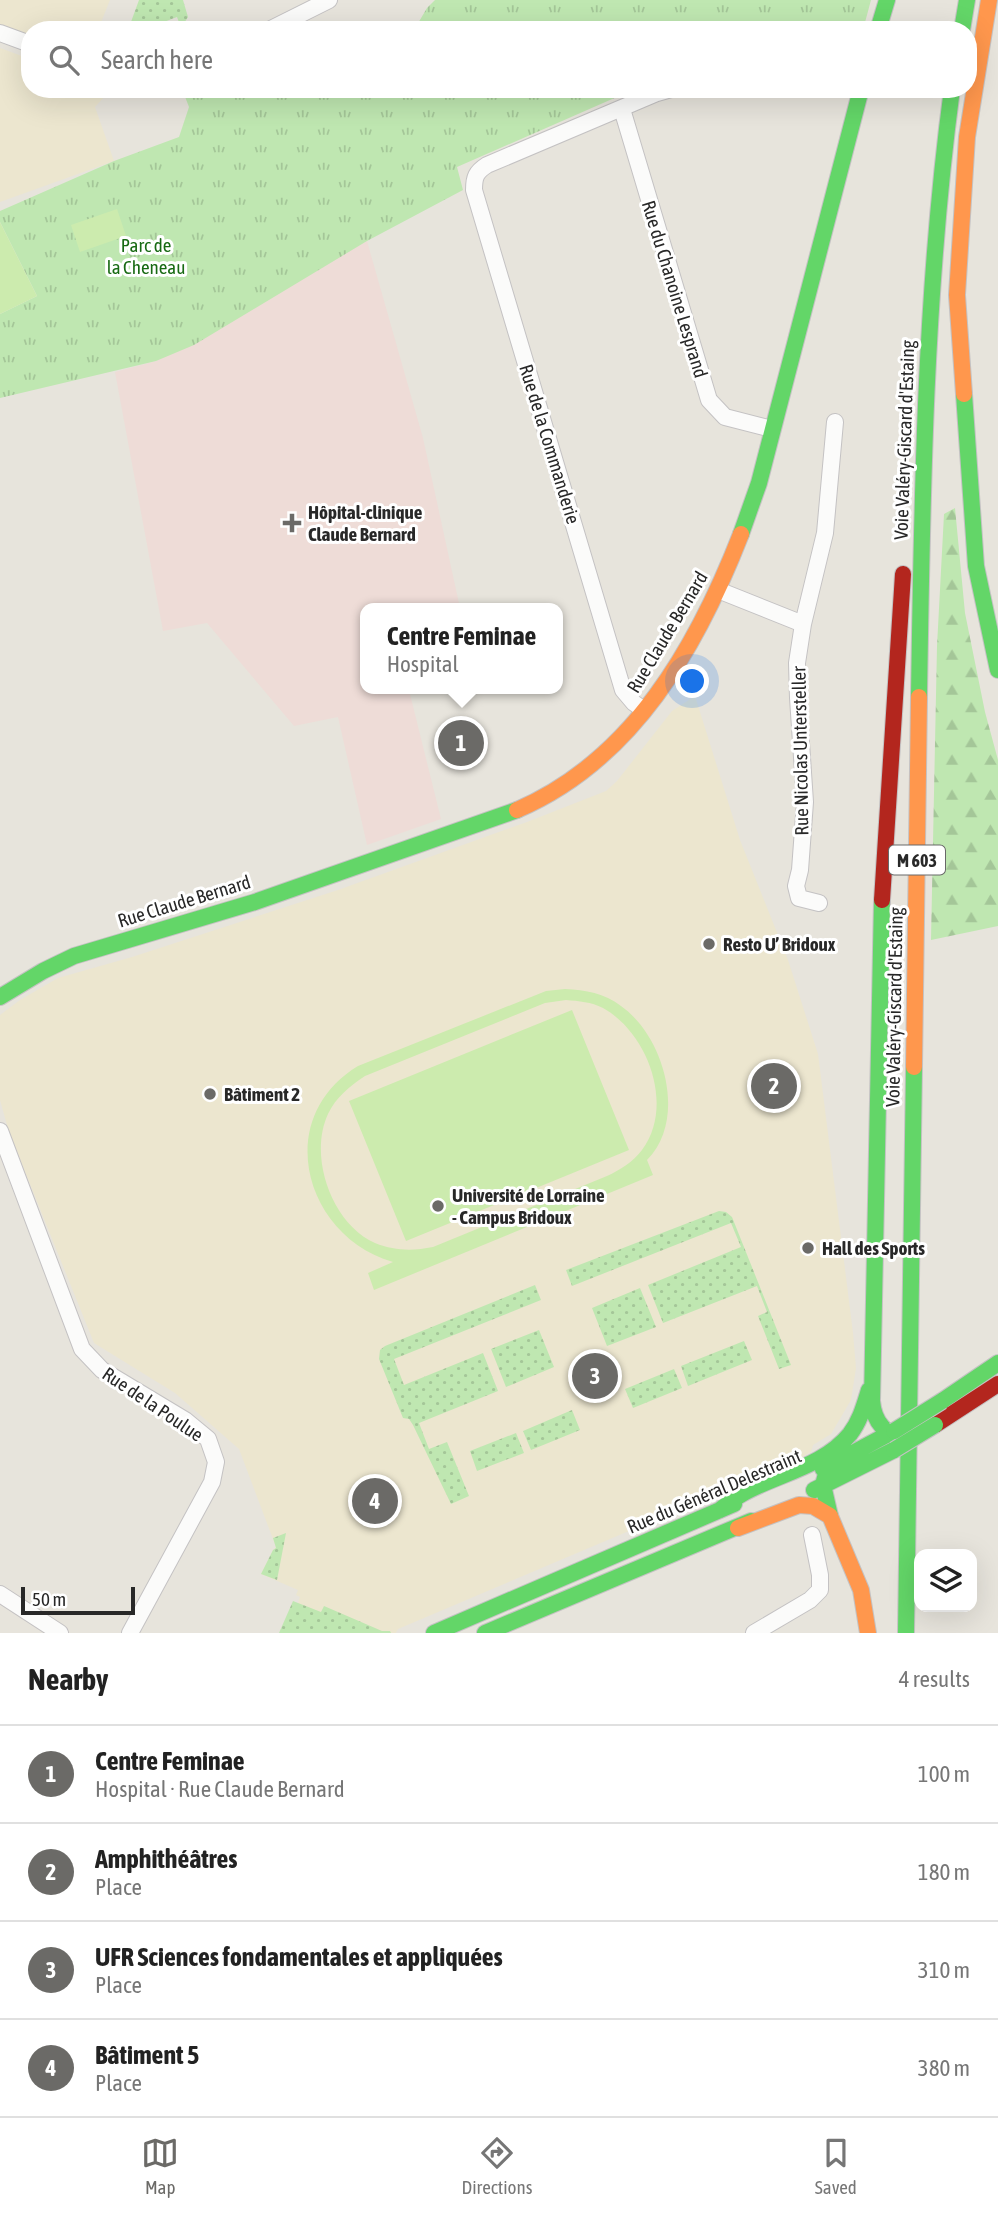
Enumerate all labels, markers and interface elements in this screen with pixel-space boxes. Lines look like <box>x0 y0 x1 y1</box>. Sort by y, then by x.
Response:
search box <box>21 21 977 98</box>
icon: search <box>45 41 83 79</box>
text: Search here <box>101 45 213 75</box>
street label: Rue du Chanoine Lesprand <box>638 198 712 380</box>
park label: Parc de la Cheneau <box>107 234 185 278</box>
street label: Voie Valéry-Giscard d'Estaing <box>890 339 919 540</box>
street label: Rue de la Commanderie <box>515 362 585 526</box>
place label: Hôpital-clinique Claude Bernard <box>308 501 423 545</box>
marker: Hôpital-clinique Claude Bernard <box>282 513 302 533</box>
street label: Rue Claude Bernard <box>622 567 712 697</box>
popup <box>360 603 563 694</box>
text: Centre Feminae <box>387 621 536 651</box>
text: Hospital <box>387 651 459 677</box>
your location <box>675 664 709 698</box>
street label: Rue Nicolas Untersteller <box>788 666 812 836</box>
pin: 1 <box>438 717 484 769</box>
road number: M 603 <box>889 846 945 874</box>
street label: Rue Claude Bernard <box>115 870 253 932</box>
street label: Voie Valéry-Giscard d'Estaing <box>881 906 907 1107</box>
place label: Resto U’ Bridoux <box>723 933 836 955</box>
marker: Resto U’ Bridoux <box>701 936 717 952</box>
pin: 2 <box>751 1060 797 1112</box>
place label: Bâtiment 2 <box>224 1083 300 1105</box>
marker: Bâtiment 2 <box>202 1086 218 1102</box>
place label: Université de Lorraine - Campus Bridoux <box>452 1184 605 1228</box>
marker: Université de Lorraine - Campus Bridoux <box>430 1198 446 1214</box>
place label: Hall des Sports <box>822 1237 925 1259</box>
marker: Hall des Sports <box>800 1240 816 1256</box>
pin: 3 <box>572 1350 618 1402</box>
street label: Rue de la Poulue <box>98 1362 208 1446</box>
street label: Rue du Général Delestraint <box>624 1444 804 1538</box>
pin: 4 <box>352 1475 398 1527</box>
map controls <box>914 1549 977 1612</box>
button: layers <box>914 1549 977 1612</box>
scale bar <box>21 1584 135 1616</box>
text: 50 m <box>32 1588 66 1610</box>
text: Nearby <box>28 1662 108 1696</box>
text: 4 results <box>899 1666 970 1692</box>
text: Centre Feminae <box>95 1746 245 1776</box>
text: 1 <box>46 1761 56 1787</box>
text: 100 m <box>918 1761 970 1787</box>
text: Hospital · Rue Claude Bernard <box>95 1776 345 1802</box>
text: Amphithéâtres <box>95 1844 238 1874</box>
text: 2 <box>46 1859 56 1885</box>
text: 180 m <box>918 1859 970 1885</box>
text: Place <box>95 1874 142 1900</box>
text: UFR Sciences fondamentales et appliquées <box>95 1942 503 1972</box>
text: 3 <box>46 1957 56 1983</box>
text: 310 m <box>918 1957 970 1983</box>
text: Place <box>95 1972 142 1998</box>
text: Bâtiment 5 <box>95 2040 199 2070</box>
text: 4 <box>46 2055 56 2081</box>
text: 380 m <box>918 2055 970 2081</box>
text: Place <box>95 2070 142 2096</box>
tab: Map <box>141 2134 179 2198</box>
tab: Directions <box>462 2134 532 2198</box>
tab: Saved <box>815 2134 857 2198</box>

